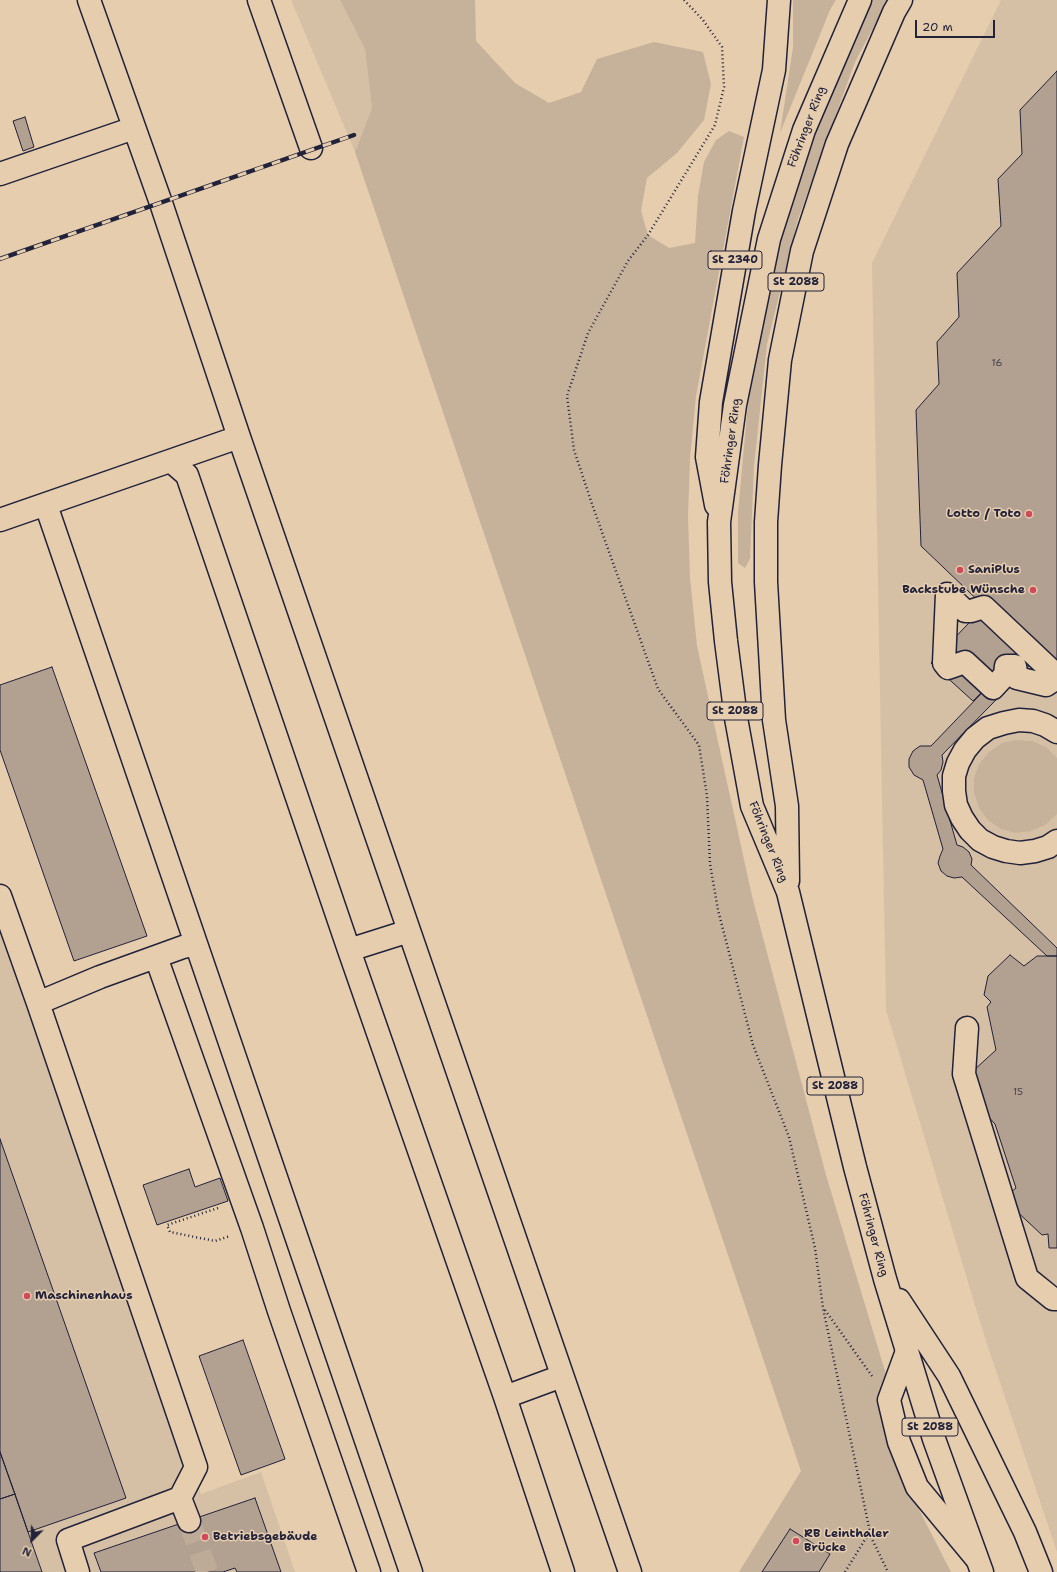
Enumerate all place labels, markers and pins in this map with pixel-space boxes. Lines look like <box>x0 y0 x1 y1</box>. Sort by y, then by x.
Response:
place label: Lotto / Toto <box>947 507 1021 521</box>
marker: Lotto / Toto <box>1024 509 1034 519</box>
place label: SaniPlus <box>968 563 1020 577</box>
marker: SaniPlus <box>955 565 965 575</box>
place label: Backstube Wünsche <box>902 583 1025 597</box>
marker: Backstube Wünsche <box>1028 585 1038 595</box>
place label: Maschinenhaus <box>35 1289 133 1303</box>
marker: Maschinenhaus <box>22 1291 32 1301</box>
place label: RB Leinthaler Brücke <box>804 1527 889 1555</box>
place label: Betriebsgebäude <box>213 1530 318 1544</box>
marker: Betriebsgebäude <box>200 1532 210 1542</box>
marker: RB Leinthaler Brücke <box>791 1536 801 1546</box>

